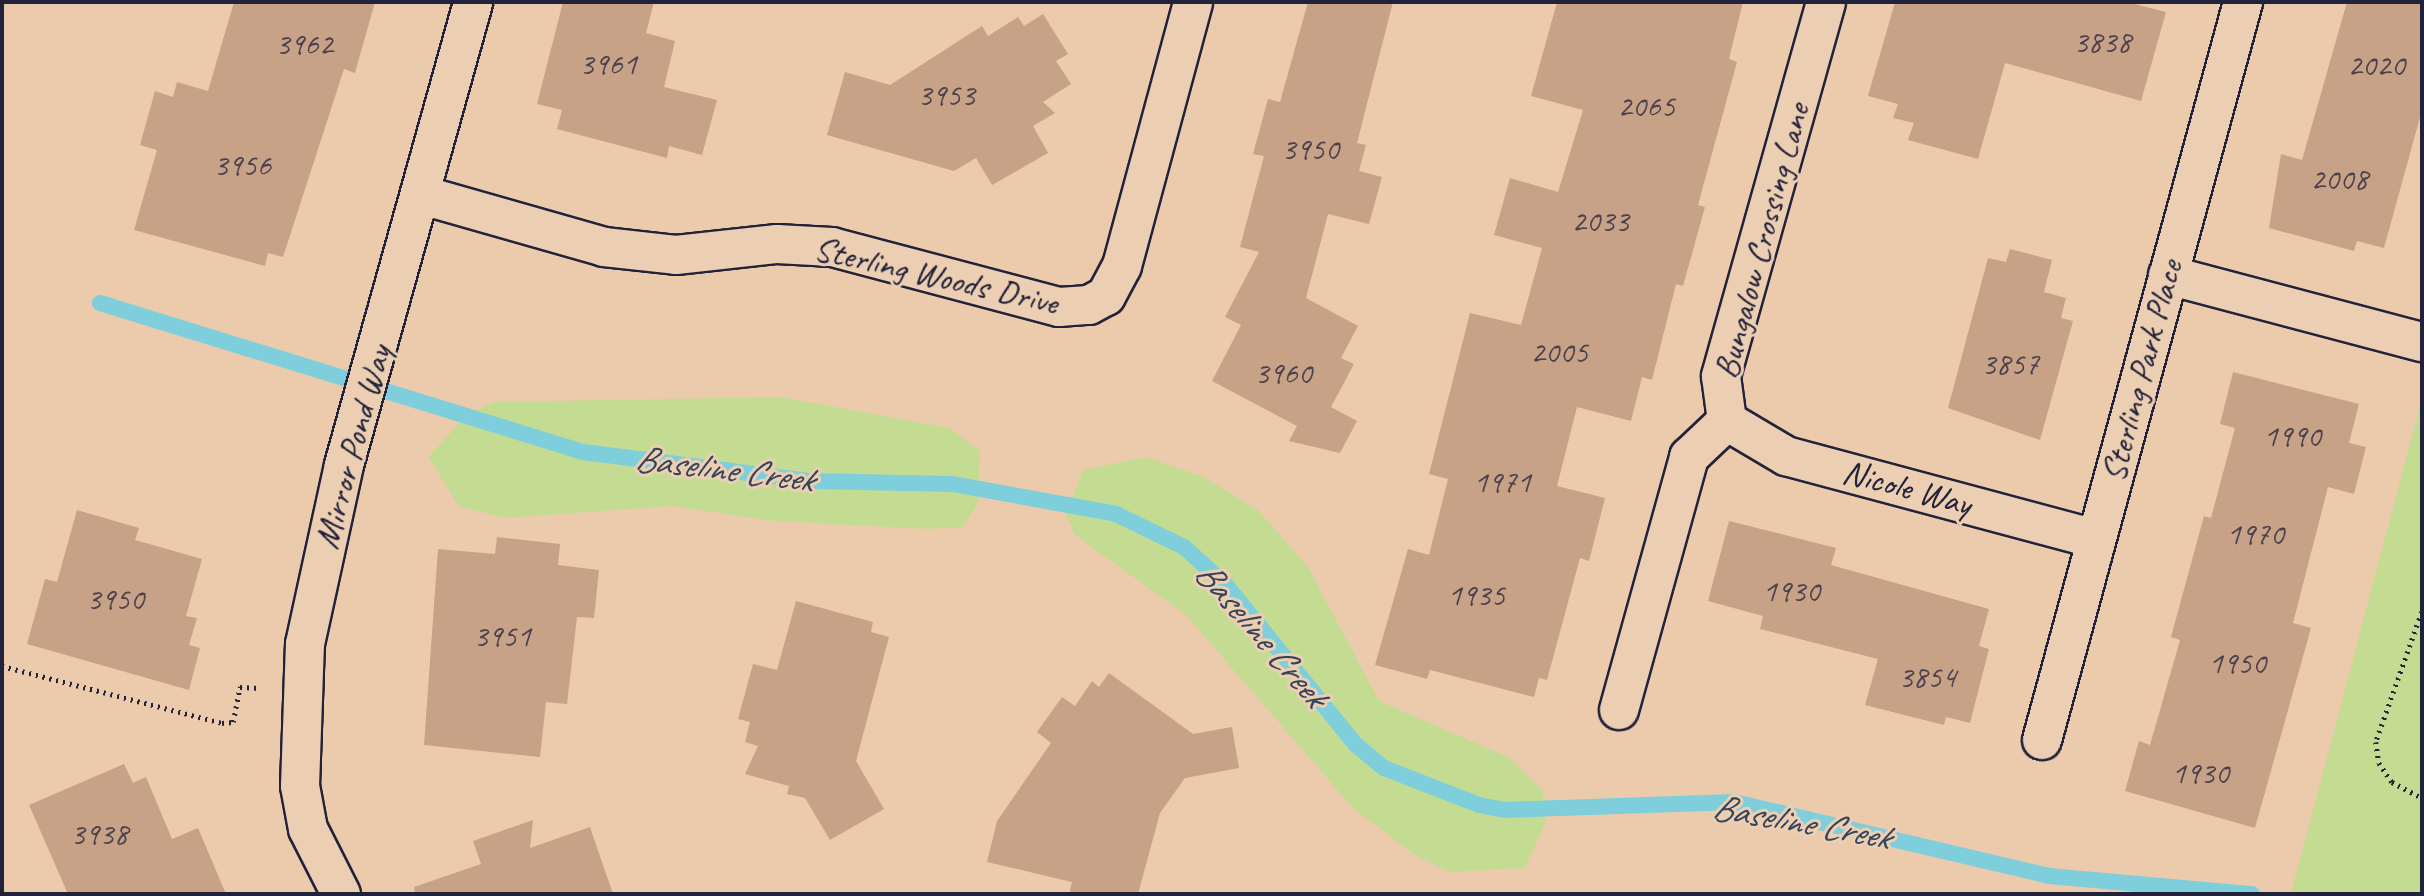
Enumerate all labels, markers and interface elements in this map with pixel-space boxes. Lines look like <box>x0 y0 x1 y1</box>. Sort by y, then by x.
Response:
house number: 3838 <box>2073 23 2131 61</box>
house number: 3962 <box>275 25 333 63</box>
house number: 3961 <box>579 45 637 83</box>
house number: 2020 <box>2347 46 2405 84</box>
house number: 3953 <box>917 76 975 114</box>
house number: 2065 <box>1617 87 1675 125</box>
street label: Bungalow Crossing Lane <box>1705 98 1819 384</box>
house number: 3950 <box>1281 130 1339 168</box>
house number: 3956 <box>213 146 271 184</box>
house number: 2008 <box>2310 160 2368 198</box>
house number: 2033 <box>1571 202 1629 240</box>
street label: Sterling Woods Drive <box>810 227 1062 325</box>
street label: Sterling Park Place <box>2092 256 2192 486</box>
house number: 2005 <box>1530 333 1588 371</box>
street label: Mirror Pond Way <box>306 341 400 553</box>
house number: 3857 <box>1981 345 2039 383</box>
house number: 3960 <box>1254 354 1312 392</box>
house number: 1990 <box>2263 417 2321 455</box>
water label: Baseline Creek <box>632 436 816 502</box>
street label: Nicole Way <box>1839 451 1975 525</box>
house number: 1971 <box>1473 463 1531 501</box>
house number: 1970 <box>2226 515 2284 553</box>
water label: Baseline Creek <box>1185 552 1337 716</box>
house number: 1930 <box>1762 572 1820 610</box>
house number: 1935 <box>1447 576 1505 614</box>
house number: 3950 <box>86 580 144 618</box>
house number: 3951 <box>473 617 531 655</box>
house number: 1950 <box>2208 644 2266 682</box>
house number: 3854 <box>1898 658 1956 696</box>
house number: 1930 <box>2171 754 2229 792</box>
water label: Baseline Creek <box>1709 785 1893 859</box>
house number: 3938 <box>70 815 128 853</box>

